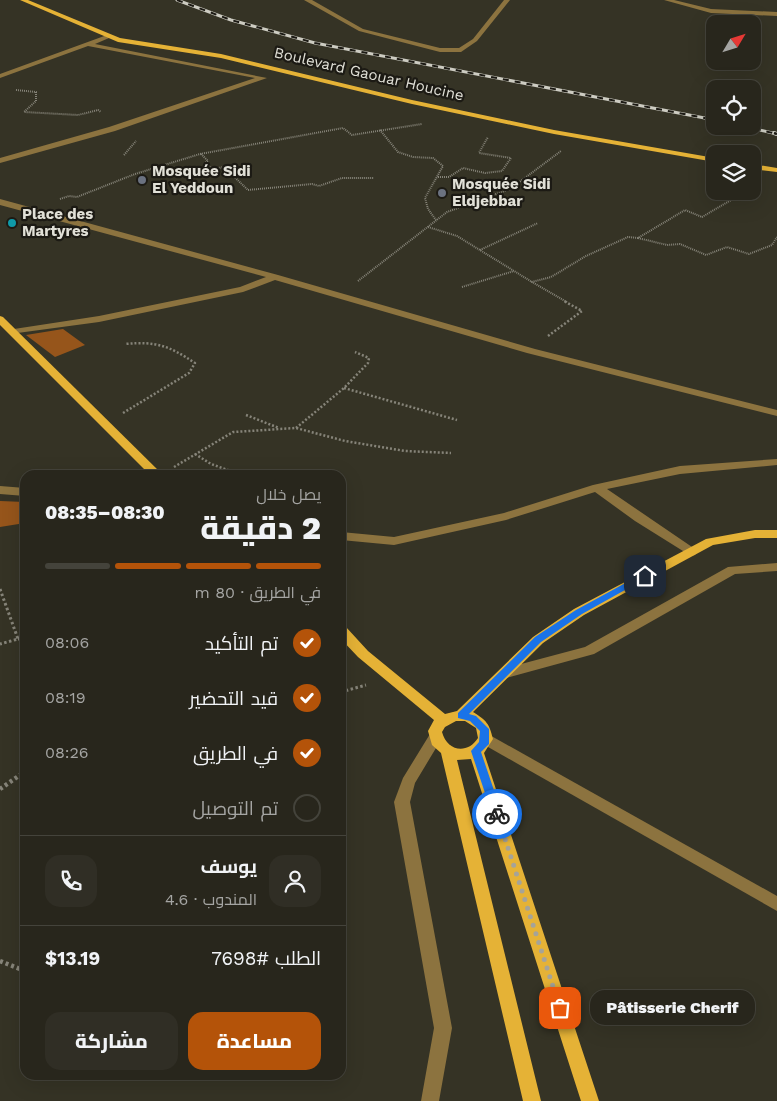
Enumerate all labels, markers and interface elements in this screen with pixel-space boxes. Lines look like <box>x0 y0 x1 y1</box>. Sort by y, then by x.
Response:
north arrow <box>706 15 761 70</box>
map controls <box>706 15 761 200</box>
street label: Boulevard Gaouar Houcine <box>272 43 466 105</box>
button: locate <box>706 80 761 135</box>
button: layers <box>706 145 761 200</box>
place label: Mosquée Sidi El Yeddoun <box>152 162 251 197</box>
marker: Mosquée Sidi El Yeddoun <box>136 174 148 186</box>
place label: Mosquée Sidi Eldjebbar <box>452 175 551 210</box>
marker: Mosquée Sidi Eldjebbar <box>436 187 448 199</box>
place label: Place des Martyres <box>22 205 93 240</box>
marker: Place des Martyres <box>6 217 18 229</box>
text: يصل خلال <box>256 485 321 504</box>
text: 08:30–08:35 <box>45 501 165 524</box>
text: 2 دقيقة <box>200 509 321 547</box>
pin <box>624 555 666 597</box>
icon: home <box>631 562 659 590</box>
text: في الطريق · 80 m <box>194 583 321 602</box>
icon: check <box>293 629 321 657</box>
text: تم التأكيد <box>205 632 278 655</box>
text: 08:06 <box>45 633 89 652</box>
icon: check <box>293 684 321 712</box>
text: قيد التحضير <box>189 687 278 710</box>
text: 08:19 <box>45 688 86 707</box>
icon: check <box>293 739 321 767</box>
text: في الطريق <box>193 742 278 765</box>
text: 08:26 <box>45 743 89 762</box>
courier <box>472 789 522 839</box>
text: تم التوصيل <box>193 797 278 820</box>
icon: bike <box>483 800 511 828</box>
button: phone <box>45 855 97 907</box>
text: يوسف <box>201 855 257 878</box>
button: person <box>269 855 321 907</box>
text: المندوب · 4.6 <box>165 890 257 909</box>
text: $13.19 <box>45 947 100 970</box>
text: الطلب #7698 <box>211 947 321 970</box>
pin <box>539 987 581 1029</box>
callout: Pâtisserie Cherif <box>590 990 755 1026</box>
icon: bag <box>546 994 574 1022</box>
text: Pâtisserie Cherif <box>606 998 739 1017</box>
button: مشاركة <box>45 1012 178 1070</box>
button: مساعدة <box>188 1012 321 1070</box>

